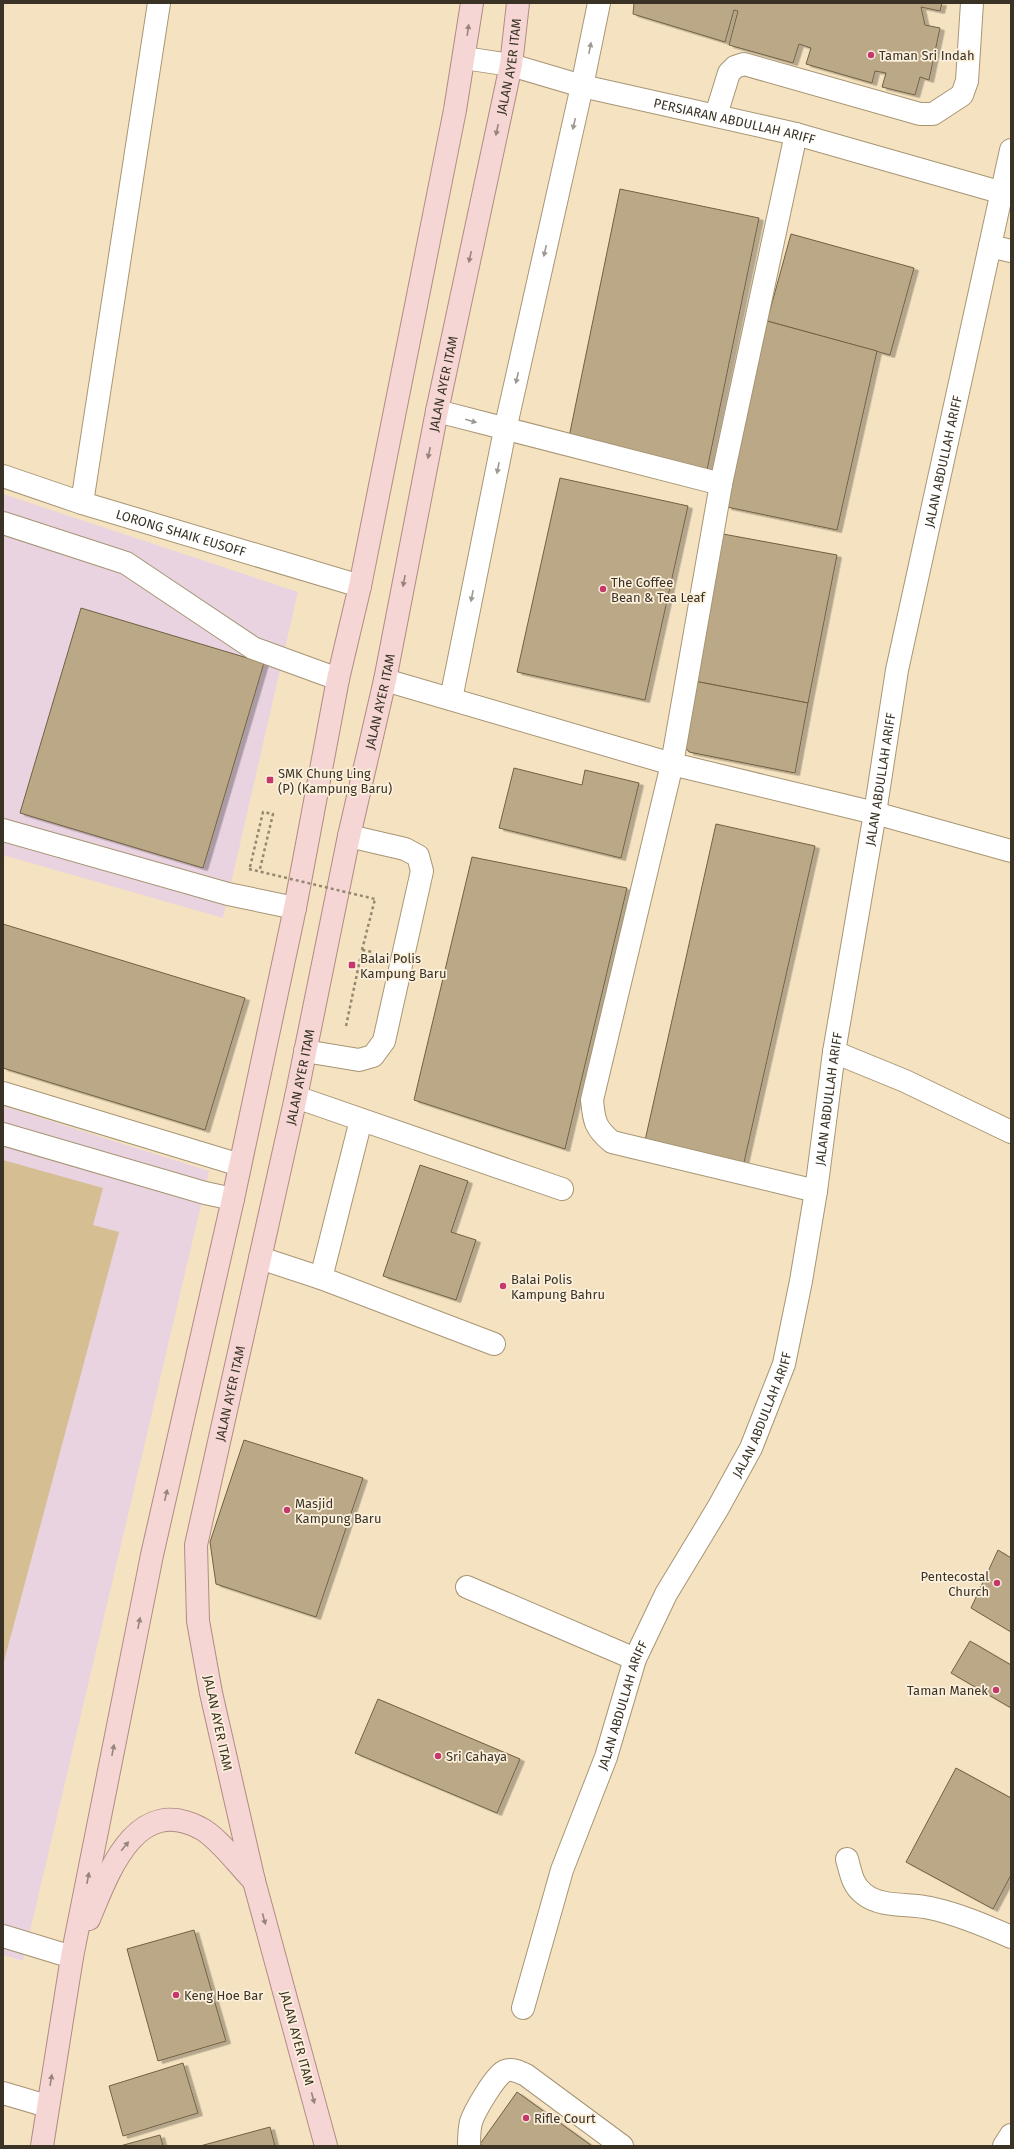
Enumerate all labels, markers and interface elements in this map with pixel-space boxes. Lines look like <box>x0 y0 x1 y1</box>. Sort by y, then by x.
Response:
street label: JALAN AYER ITAM <box>493 18 524 116</box>
one-way arrow <box>465 24 471 37</box>
one-way arrow <box>587 42 593 54</box>
place label: Taman Sri Indah <box>879 48 975 63</box>
marker: Taman Sri Indah <box>866 50 876 60</box>
street label: PERSIARAN ABDULLAH ARIFF <box>652 95 818 147</box>
one-way arrow <box>570 118 576 131</box>
one-way arrow <box>493 124 499 136</box>
one-way arrow <box>542 245 548 258</box>
one-way arrow <box>466 251 472 263</box>
street label: JALAN AYER ITAM <box>426 334 460 433</box>
one-way arrow <box>513 372 519 384</box>
street label: JALAN ABDULLAH ARIFF <box>921 393 965 529</box>
one-way arrow <box>465 418 477 424</box>
one-way arrow <box>426 447 432 459</box>
one-way arrow <box>494 462 500 475</box>
street label: LORONG SHAIK EUSOFF <box>114 506 249 559</box>
one-way arrow <box>401 575 407 587</box>
place label: The Coffee Bean & Tea Leaf <box>611 575 707 605</box>
marker: The Coffee Bean & Tea Leaf <box>598 584 608 594</box>
one-way arrow <box>469 590 475 602</box>
street label: JALAN AYER ITAM <box>362 652 397 751</box>
street label: JALAN ABDULLAH ARIFF <box>862 711 898 847</box>
place label: SMK Chung Ling (P) (Kampung Baru) <box>278 766 392 796</box>
marker: SMK Chung Ling (P) (Kampung Baru) <box>265 775 275 785</box>
place label: Balai Polis Kampung Baru <box>360 951 446 981</box>
marker: Balai Polis Kampung Baru <box>347 960 357 970</box>
street label: JALAN AYER ITAM <box>282 1028 317 1126</box>
street label: JALAN ABDULLAH ARIFF <box>812 1030 845 1167</box>
place label: Balai Polis Kampung Bahru <box>511 1272 605 1302</box>
marker: Balai Polis Kampung Bahru <box>498 1281 508 1291</box>
street label: JALAN AYER ITAM <box>212 1344 248 1443</box>
street label: JALAN ABDULLAH ARIFF <box>729 1350 794 1480</box>
one-way arrow <box>163 1489 169 1502</box>
place label: Masjid Kampung Baru <box>295 1496 381 1526</box>
marker: Masjid Kampung Baru <box>282 1505 292 1515</box>
place label: Pentecostal Church <box>921 1569 989 1599</box>
marker: Pentecostal Church <box>992 1578 1002 1588</box>
one-way arrow <box>136 1616 142 1629</box>
street label: JALAN ABDULLAH ARIFF <box>594 1638 650 1772</box>
street label: JALAN AYER ITAM <box>201 1674 235 1772</box>
place label: Taman Manek <box>907 1683 988 1698</box>
marker: Taman Manek <box>991 1685 1001 1695</box>
one-way arrow <box>111 1744 117 1756</box>
place label: Sri Cahaya <box>446 1749 507 1764</box>
marker: Sri Cahaya <box>433 1751 443 1761</box>
one-way arrow <box>121 1841 129 1852</box>
one-way arrow <box>85 1871 91 1884</box>
one-way arrow <box>261 1913 267 1925</box>
place label: Keng Hoe Bar <box>184 1988 263 2003</box>
street label: JALAN AYER ITAM <box>277 1989 317 2087</box>
marker: Keng Hoe Bar <box>171 1990 181 2000</box>
one-way arrow <box>49 2074 55 2086</box>
one-way arrow <box>310 2093 316 2105</box>
place label: Rifle Court <box>534 2111 596 2126</box>
marker: Rifle Court <box>521 2113 531 2123</box>

